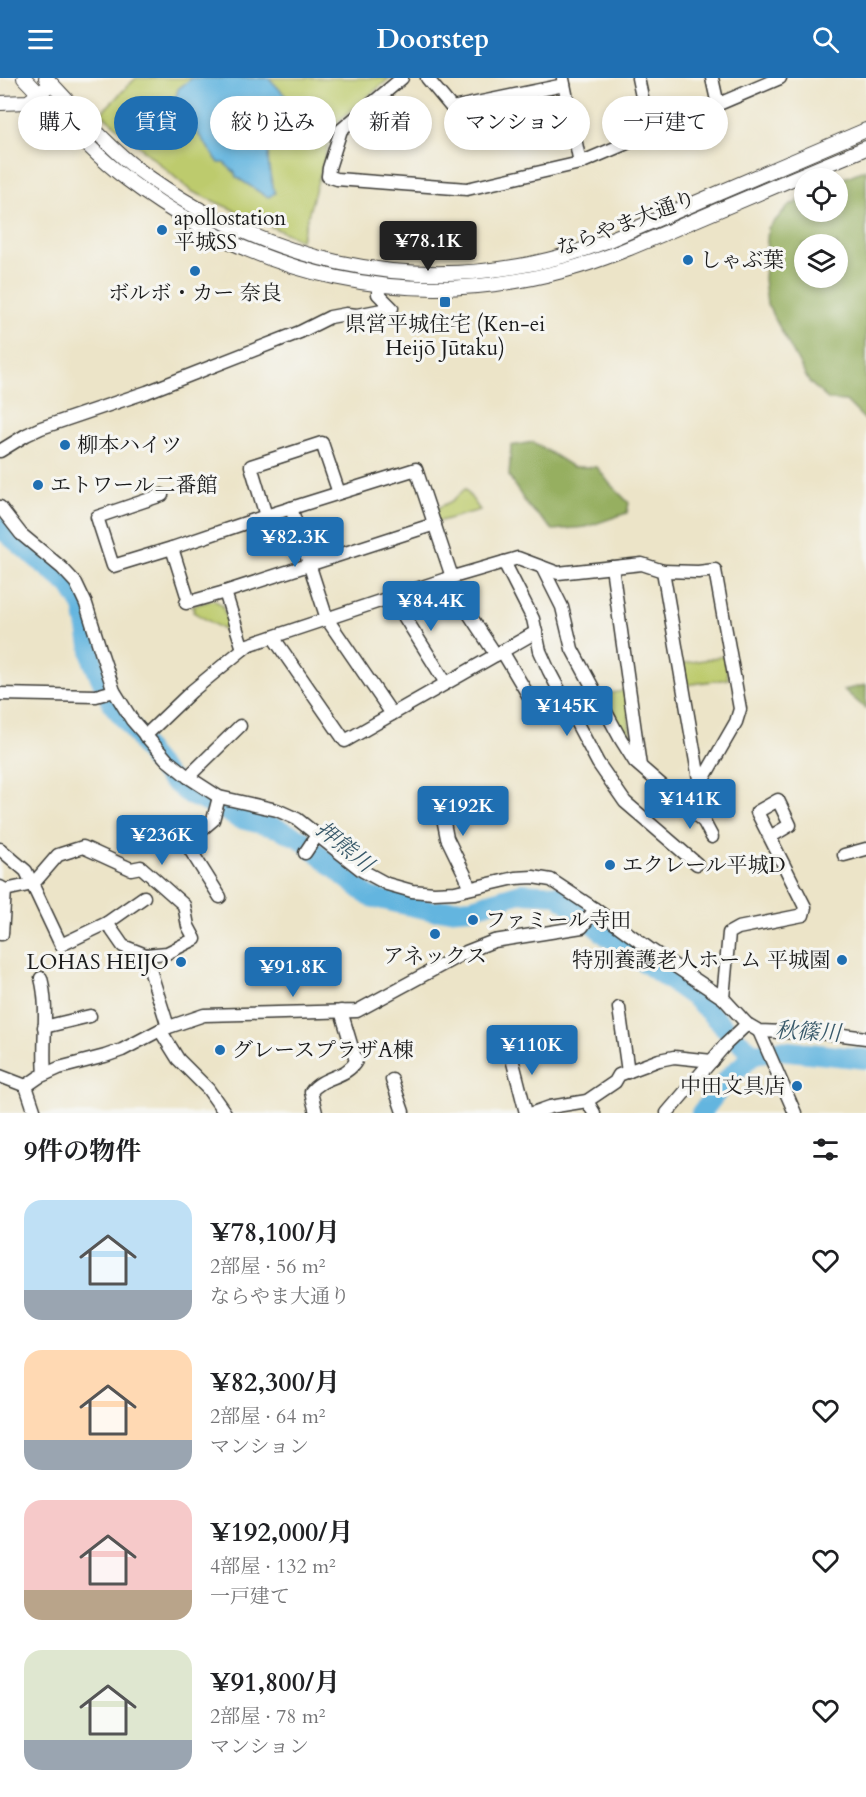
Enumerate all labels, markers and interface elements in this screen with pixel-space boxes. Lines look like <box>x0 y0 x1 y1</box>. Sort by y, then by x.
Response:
text: Doorstep <box>377 21 489 58</box>
icon: menu <box>24 23 57 56</box>
icon: search <box>809 23 842 56</box>
chip: 購入 <box>18 96 102 150</box>
chip: 賃貸 <box>114 96 198 150</box>
chip: 絞り込み <box>210 96 336 150</box>
chip: 新着 <box>348 96 432 150</box>
chip: マンション <box>444 96 590 150</box>
chip: 一戸建て <box>602 96 728 150</box>
map controls <box>794 168 848 288</box>
button: locate <box>794 168 848 222</box>
street label: ならやま大通り <box>552 184 700 263</box>
place label: apollostation 平城SS <box>174 204 286 257</box>
pin: ¥78.1K <box>379 221 477 272</box>
marker: apollostation 平城SS <box>155 223 169 237</box>
text: ¥78.1K <box>394 227 462 254</box>
button: layers <box>794 234 848 288</box>
place label: しゃぶ葉 <box>700 246 784 275</box>
marker: しゃぶ葉 <box>681 253 695 267</box>
marker: ボルボ・カー 奈良 <box>188 264 202 278</box>
place label: ボルボ・カー 奈良 <box>108 279 282 308</box>
marker: 県営平城住宅 (Ken-ei Heijō Jūtaku) <box>438 295 452 309</box>
place label: 県営平城住宅 (Ken-ei Heijō Jūtaku) <box>345 310 545 363</box>
place label: 柳本ハイツ <box>77 431 182 460</box>
marker: 柳本ハイツ <box>58 438 72 452</box>
place label: エトワール二番館 <box>50 471 218 500</box>
marker: エトワール二番館 <box>31 478 45 492</box>
pin: ¥82.3K <box>246 517 344 568</box>
text: ¥82.3K <box>261 523 329 550</box>
pin: ¥84.4K <box>382 581 480 632</box>
text: ¥84.4K <box>397 587 465 614</box>
pin: ¥145K <box>525 686 609 737</box>
text: ¥145K <box>536 692 598 719</box>
pin: ¥141K <box>648 779 732 830</box>
text: ¥141K <box>659 785 721 812</box>
pin: ¥192K <box>421 786 505 837</box>
text: ¥192K <box>432 792 494 819</box>
water label: 押熊川 <box>309 814 381 880</box>
pin: ¥236K <box>120 815 204 866</box>
text: ¥236K <box>131 821 193 848</box>
place label: エクレール平城D <box>622 851 786 880</box>
marker: エクレール平城D <box>603 858 617 872</box>
place label: ファミール寺田 <box>485 906 631 935</box>
marker: ファミール寺田 <box>466 913 480 927</box>
marker: アネックス <box>428 927 442 941</box>
place label: アネックス <box>383 942 487 971</box>
place label: 特別養護老人ホーム 平城園 <box>572 946 830 975</box>
pin: ¥91.8K <box>244 947 342 998</box>
place label: LOHAS HEIJO <box>27 948 169 977</box>
text: ¥91.8K <box>259 953 327 980</box>
marker: 特別養護老人ホーム 平城園 <box>835 953 849 967</box>
marker: LOHAS HEIJO <box>174 955 188 969</box>
water label: 秋篠川 <box>774 1015 844 1049</box>
pin: ¥110K <box>490 1025 574 1076</box>
text: ¥110K <box>501 1031 563 1058</box>
place label: グレースプラザA棟 <box>232 1036 414 1065</box>
marker: グレースプラザA棟 <box>213 1043 227 1057</box>
place label: 中田文具店 <box>680 1072 785 1101</box>
marker: 中田文具店 <box>790 1079 804 1093</box>
icon: filters <box>809 1133 842 1166</box>
text: 9件の物件 <box>24 1134 141 1169</box>
text: ¥78,100/月 <box>210 1215 340 1250</box>
icon: home <box>72 1224 144 1296</box>
icon: heart <box>809 1244 842 1277</box>
text: 2部屋 · 56 m² <box>210 1253 326 1280</box>
text: ならやま大通り <box>210 1283 350 1310</box>
text: ¥82,300/月 <box>210 1365 340 1400</box>
icon: home <box>72 1374 144 1446</box>
icon: heart <box>809 1394 842 1427</box>
text: 2部屋 · 64 m² <box>210 1403 326 1430</box>
text: マンション <box>210 1433 309 1460</box>
text: ¥192,000/月 <box>210 1515 353 1550</box>
icon: home <box>72 1524 144 1596</box>
icon: heart <box>809 1544 842 1577</box>
text: 4部屋 · 132 m² <box>210 1553 336 1580</box>
text: 一戸建て <box>210 1583 290 1610</box>
text: ¥91,800/月 <box>210 1665 340 1700</box>
icon: home <box>72 1674 144 1746</box>
icon: heart <box>809 1694 842 1727</box>
text: 2部屋 · 78 m² <box>210 1703 326 1730</box>
text: マンション <box>210 1733 309 1760</box>

